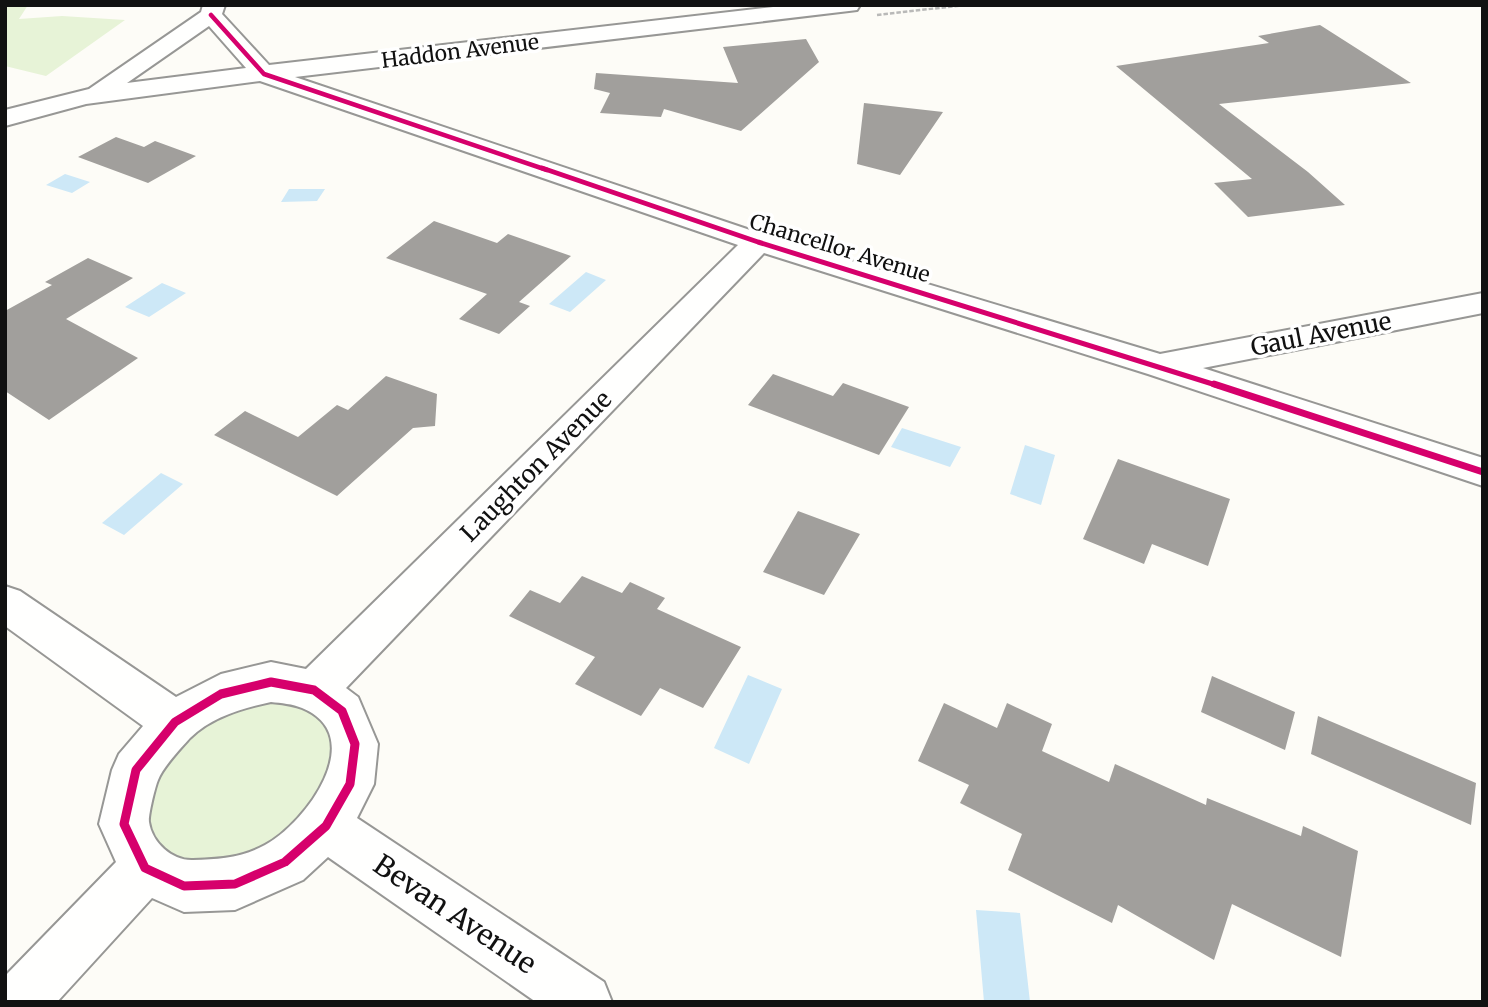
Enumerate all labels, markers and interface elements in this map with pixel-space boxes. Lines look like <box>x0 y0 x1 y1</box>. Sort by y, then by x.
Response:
street label: Haddon Avenue <box>380 28 540 74</box>
street label: Chancellor Avenue <box>747 208 934 288</box>
street label: Gaul Avenue <box>1248 305 1394 363</box>
street label: Laughton Avenue <box>454 384 618 548</box>
street label: Bevan Avenue <box>367 846 543 982</box>

